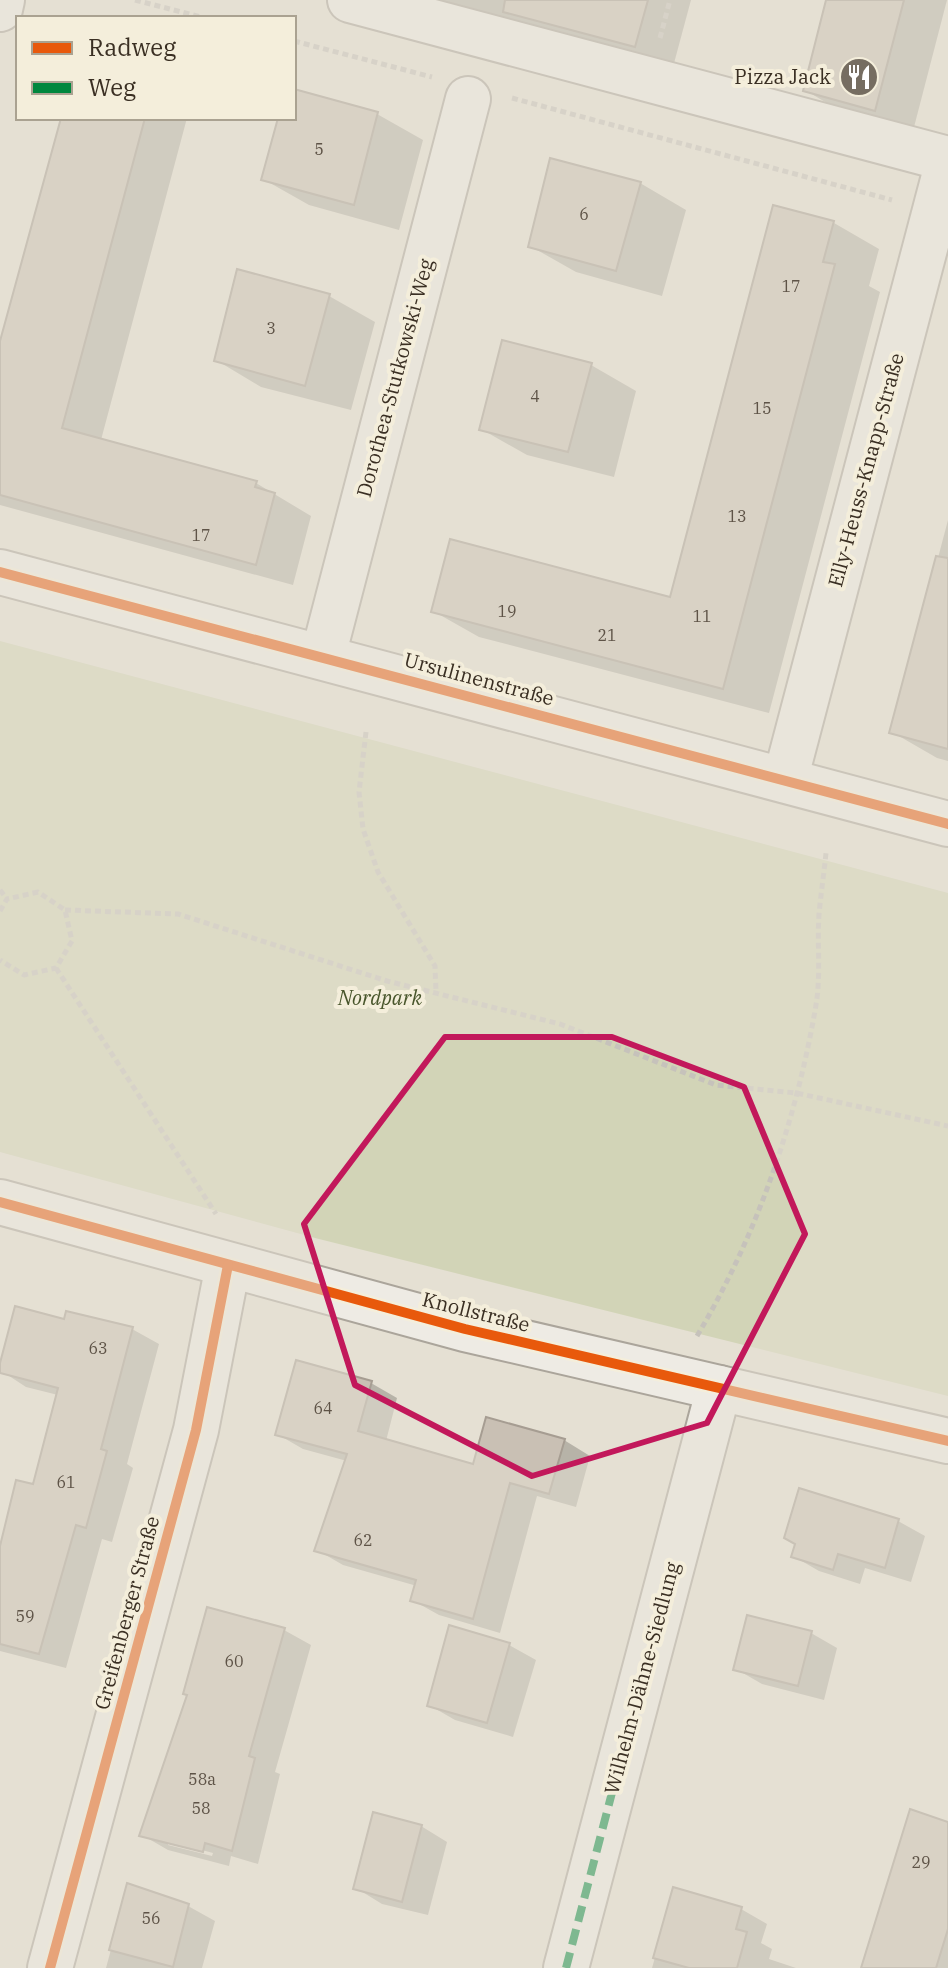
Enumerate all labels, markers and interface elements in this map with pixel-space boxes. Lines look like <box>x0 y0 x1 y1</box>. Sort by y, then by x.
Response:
legend <box>16 16 296 120</box>
text: Radweg <box>88 31 176 63</box>
restaurant icon: Pizza Jack <box>838 56 880 98</box>
place label: Pizza Jack <box>734 63 831 90</box>
text: Weg <box>88 71 136 103</box>
house number: 5 <box>314 139 324 159</box>
house number: 6 <box>579 204 589 224</box>
street label: Dorothea-Stutkowski-Weg <box>350 256 439 500</box>
house number: 17 <box>781 276 801 296</box>
house number: 3 <box>266 318 276 338</box>
street label: Elly-Heuss-Knapp-Straße <box>821 350 910 590</box>
house number: 4 <box>530 386 540 406</box>
house number: 15 <box>752 398 772 418</box>
house number: 13 <box>727 506 747 526</box>
house number: 17 <box>191 525 211 545</box>
house number: 19 <box>497 601 517 621</box>
house number: 11 <box>692 606 712 626</box>
house number: 21 <box>597 625 617 645</box>
street label: Ursulinenstraße <box>401 646 557 712</box>
park label: Nordpark <box>337 984 422 1011</box>
street label: Knollstraße <box>419 1285 533 1338</box>
house number: 63 <box>88 1338 108 1358</box>
house number: 64 <box>313 1398 333 1418</box>
house number: 61 <box>56 1472 76 1492</box>
street label: Greifenberger Straße <box>88 1513 165 1713</box>
house number: 62 <box>353 1530 373 1550</box>
street label: Wilhelm-Dähne-Siedlung <box>598 1559 686 1797</box>
house number: 59 <box>15 1606 35 1626</box>
house number: 60 <box>224 1651 244 1671</box>
house number: 58a <box>188 1769 216 1789</box>
house number: 58 <box>191 1798 211 1818</box>
house number: 29 <box>911 1852 931 1872</box>
house number: 56 <box>141 1908 161 1928</box>

